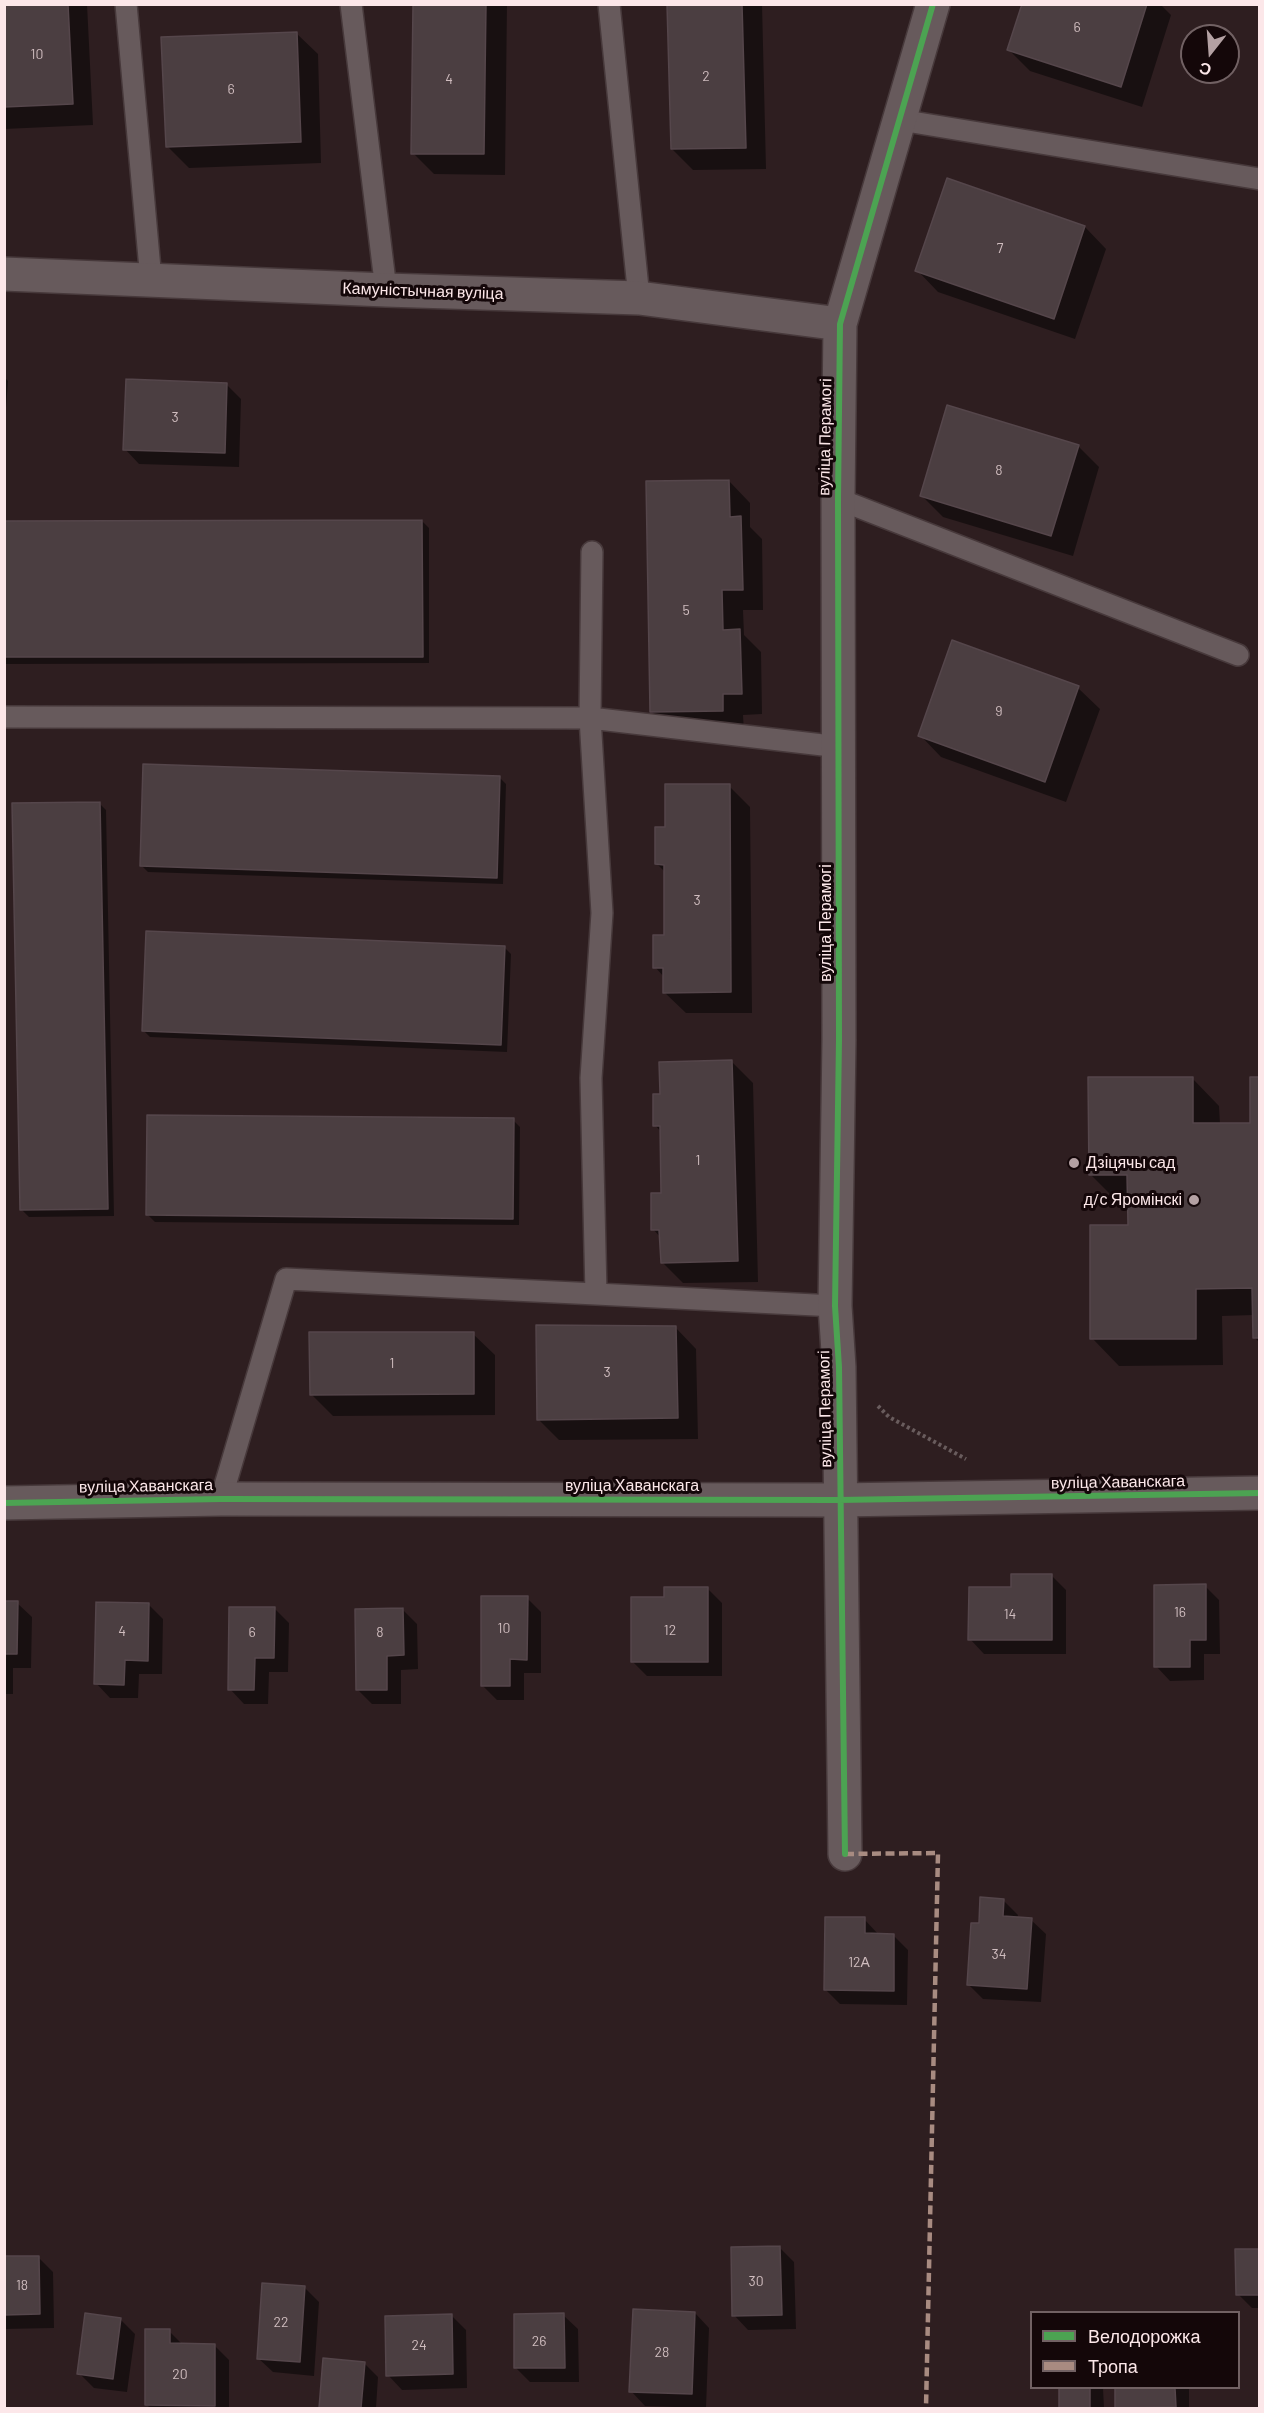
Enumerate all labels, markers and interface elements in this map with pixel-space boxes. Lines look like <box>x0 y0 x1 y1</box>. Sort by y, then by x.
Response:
house number: 6 <box>1073 19 1081 35</box>
north arrow <box>1180 24 1240 84</box>
house number: 10 <box>31 46 43 62</box>
text: С <box>1197 59 1213 81</box>
house number: 2 <box>702 68 710 84</box>
house number: 4 <box>445 71 453 87</box>
house number: 6 <box>227 81 235 97</box>
house number: 7 <box>997 240 1003 256</box>
street label: Камуністычная вуліца <box>342 279 504 303</box>
street label: вуліца Перамогі <box>814 378 836 496</box>
house number: 3 <box>171 409 179 425</box>
house number: 8 <box>995 462 1003 478</box>
house number: 5 <box>682 602 690 618</box>
house number: 9 <box>995 703 1003 719</box>
street label: вуліца Перамогі <box>816 864 836 982</box>
house number: 3 <box>693 892 701 908</box>
house number: 1 <box>696 1152 700 1168</box>
place label: Дзіцячы сад <box>1086 1153 1175 1173</box>
marker: Дзіцячы сад <box>1067 1156 1081 1170</box>
place label: д/с Яромінскі <box>1084 1190 1182 1210</box>
marker: д/с Яромінскі <box>1187 1193 1201 1207</box>
street label: вуліца Перамогі <box>814 1350 836 1468</box>
house number: 1 <box>390 1355 394 1371</box>
house number: 3 <box>603 1364 611 1380</box>
street label: вуліца Хаванскага <box>1051 1471 1185 1493</box>
street label: вуліца Хаванскага <box>79 1475 213 1497</box>
street label: вуліца Хаванскага <box>565 1476 699 1496</box>
house number: 16 <box>1174 1604 1186 1620</box>
house number: 14 <box>1004 1606 1016 1622</box>
house number: 10 <box>498 1620 510 1636</box>
house number: 12 <box>664 1622 676 1638</box>
house number: 4 <box>118 1623 126 1639</box>
house number: 6 <box>248 1624 256 1640</box>
house number: 8 <box>376 1624 384 1640</box>
house number: 34 <box>992 1946 1006 1962</box>
house number: 12А <box>848 1954 870 1970</box>
house number: 30 <box>748 2273 764 2289</box>
house number: 18 <box>16 2277 28 2293</box>
legend <box>1030 2311 1240 2389</box>
house number: 22 <box>273 2314 289 2330</box>
text: Велодорожка <box>1088 2325 1200 2347</box>
house number: 26 <box>532 2333 546 2349</box>
house number: 24 <box>411 2337 427 2353</box>
house number: 28 <box>655 2344 669 2360</box>
text: Тропа <box>1088 2355 1138 2377</box>
house number: 20 <box>172 2366 188 2382</box>

